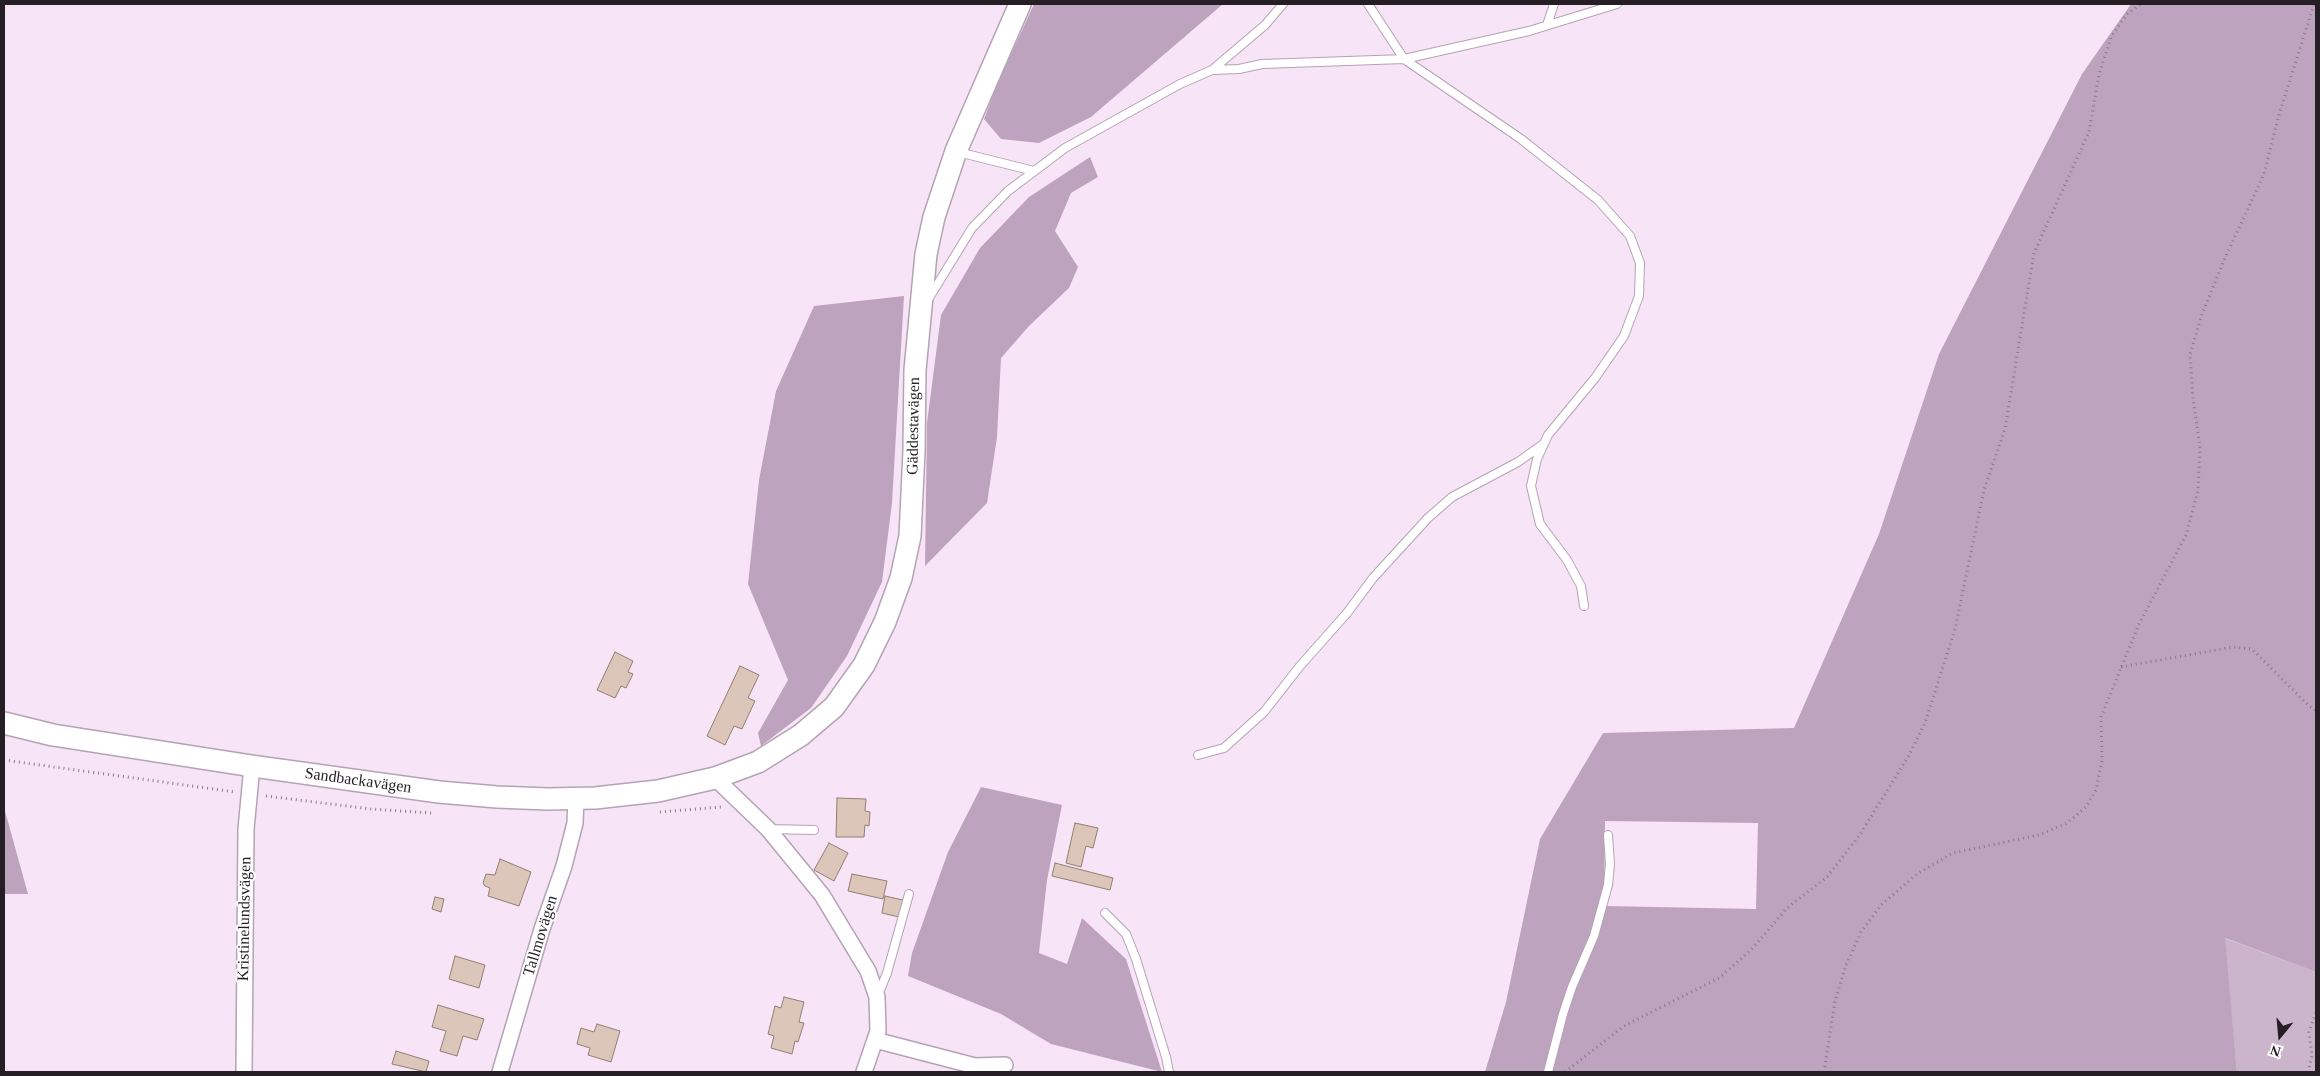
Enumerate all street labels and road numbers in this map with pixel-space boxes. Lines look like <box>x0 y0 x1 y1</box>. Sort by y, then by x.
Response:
street label: Gäddestavägen <box>904 377 924 475</box>
street label: Sandbackavägen <box>303 764 413 798</box>
street label: Kristinelundsvägen <box>234 857 256 981</box>
street label: Tallmovägen <box>520 893 562 979</box>

